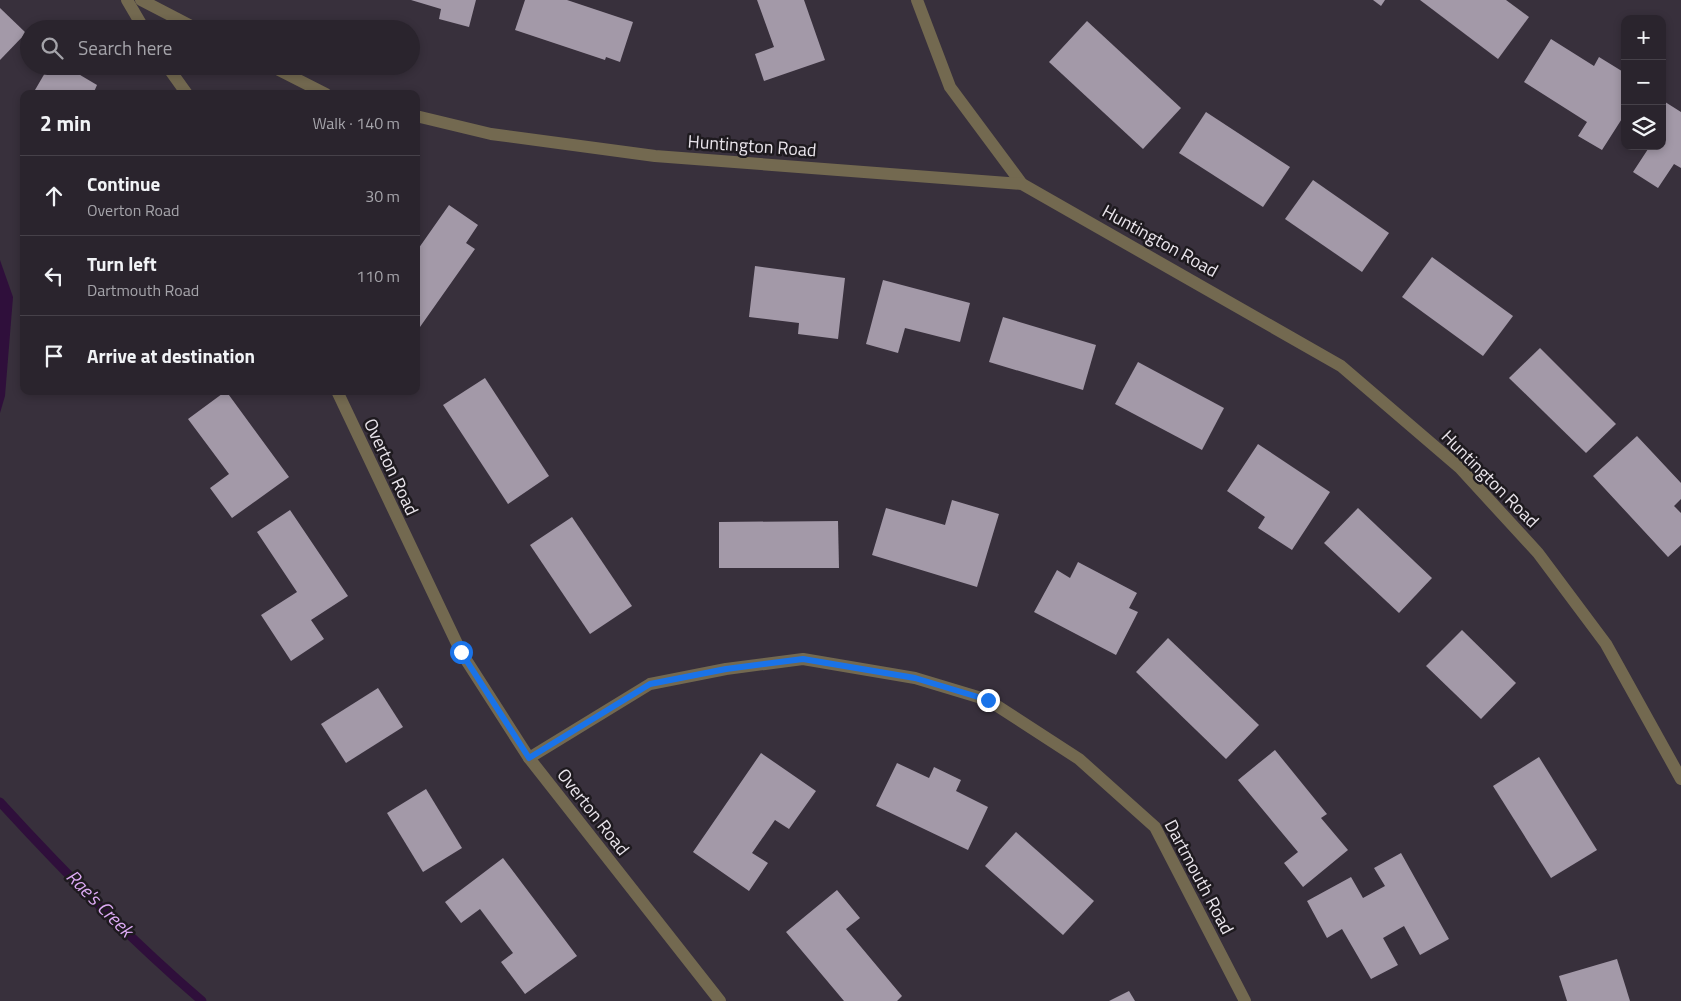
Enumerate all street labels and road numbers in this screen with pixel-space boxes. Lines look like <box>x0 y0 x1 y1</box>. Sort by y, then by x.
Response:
street label: Huntington Road <box>687 128 817 163</box>
street label: Huntington Road <box>1097 198 1223 284</box>
street label: Overton Road <box>357 414 426 520</box>
street label: Huntington Road <box>1435 424 1545 534</box>
street label: Overton Road <box>551 762 636 861</box>
street label: Dartmouth Road <box>1158 815 1241 939</box>

